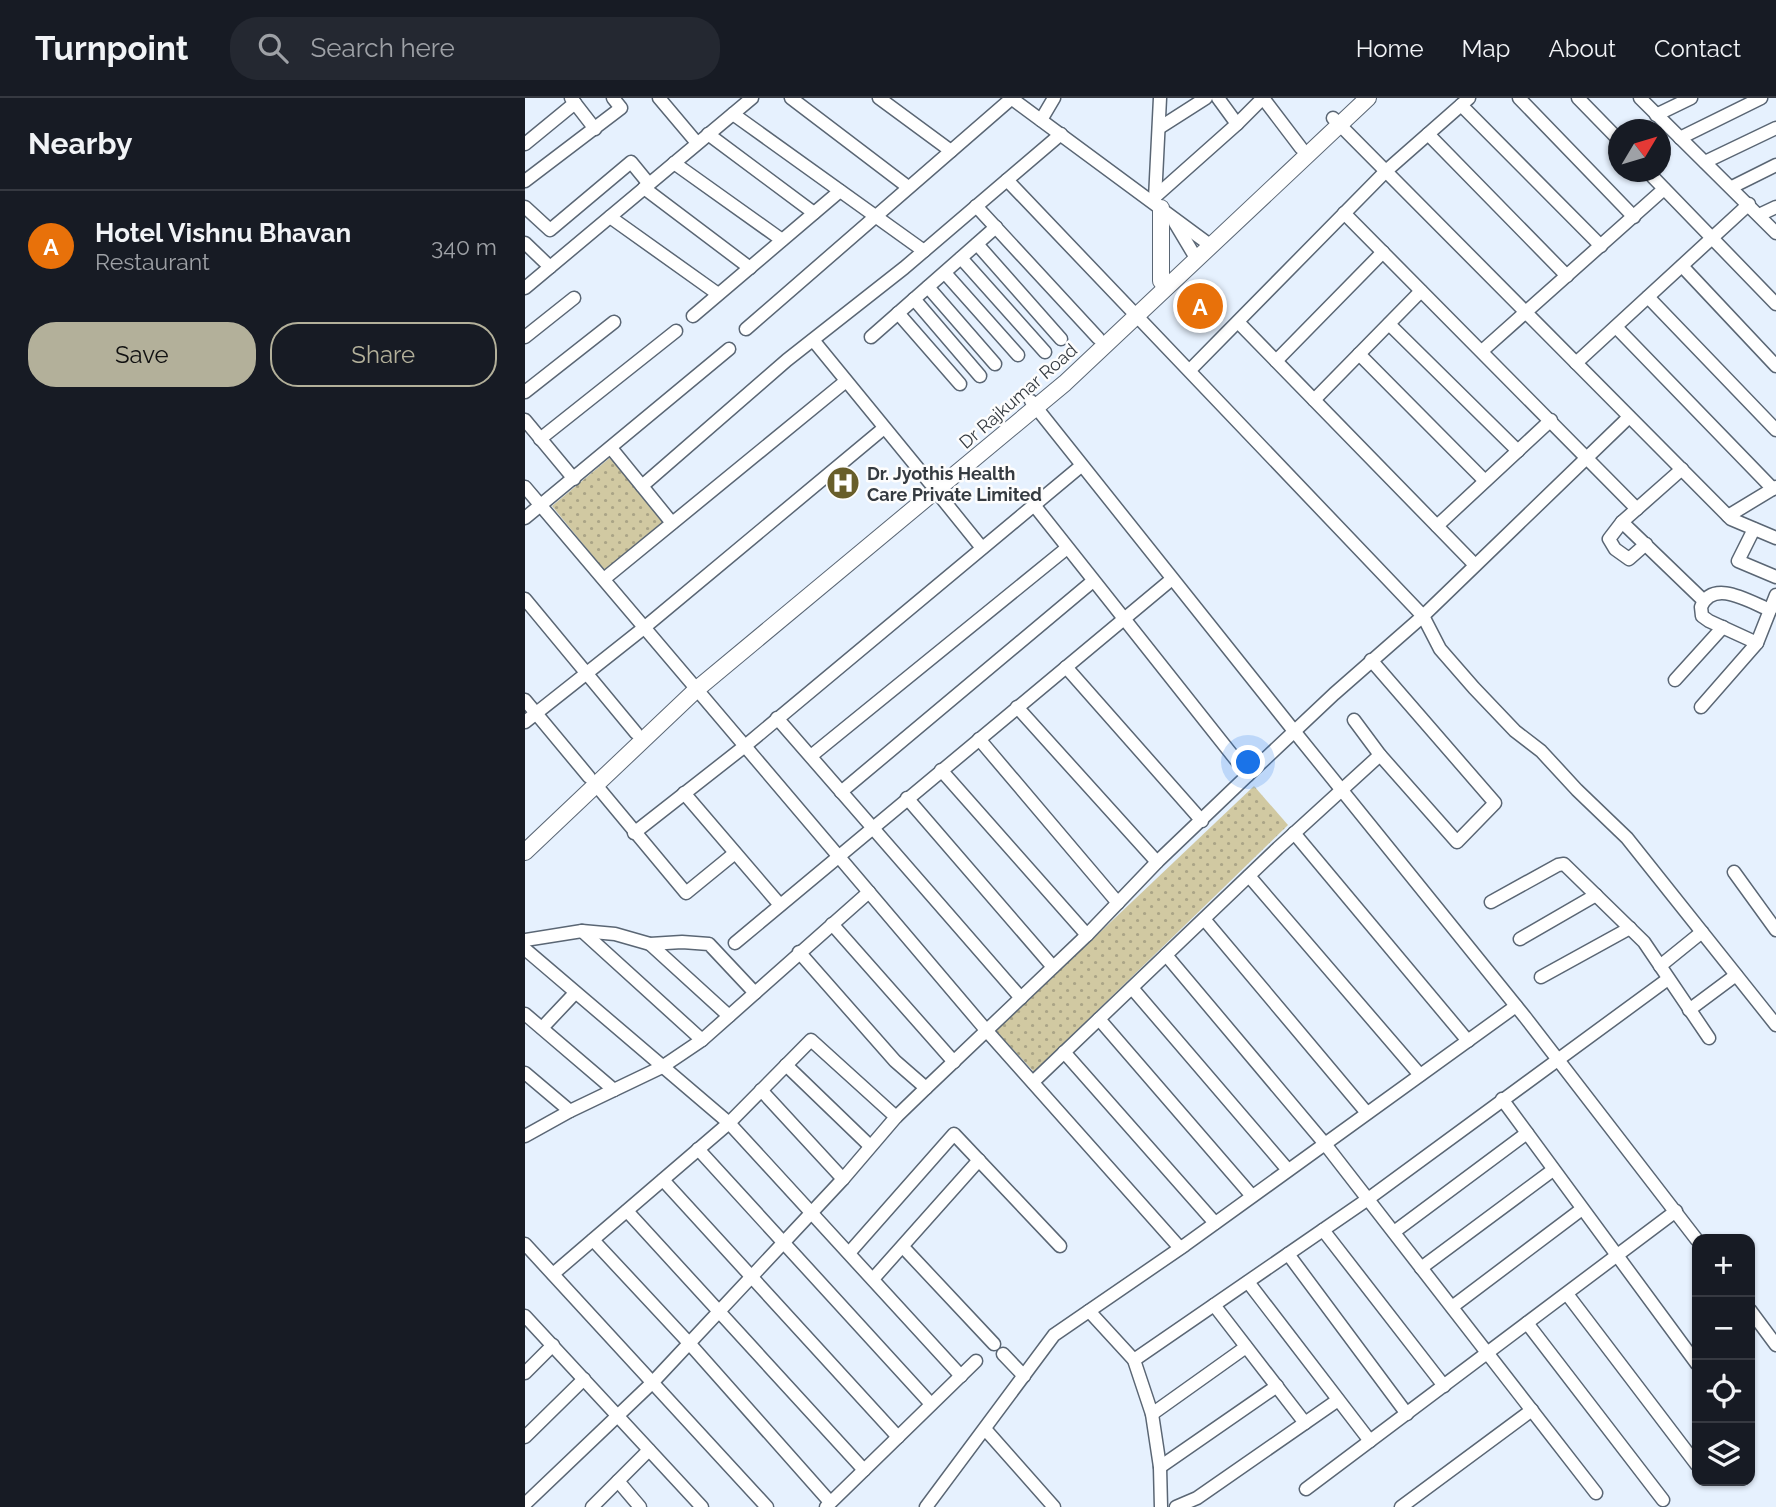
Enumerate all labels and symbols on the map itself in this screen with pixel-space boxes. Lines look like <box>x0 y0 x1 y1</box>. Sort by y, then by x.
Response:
north arrow <box>1608 119 1671 182</box>
pin: A <box>1177 280 1223 332</box>
street label: Dr Rajkumar Road <box>955 339 1081 453</box>
place label: Dr. Jyothis Health Care Private Limited <box>867 463 1042 505</box>
hospital icon: Dr. Jyothis Health Care Private Limited <box>824 464 862 502</box>
your location <box>1231 745 1265 779</box>

